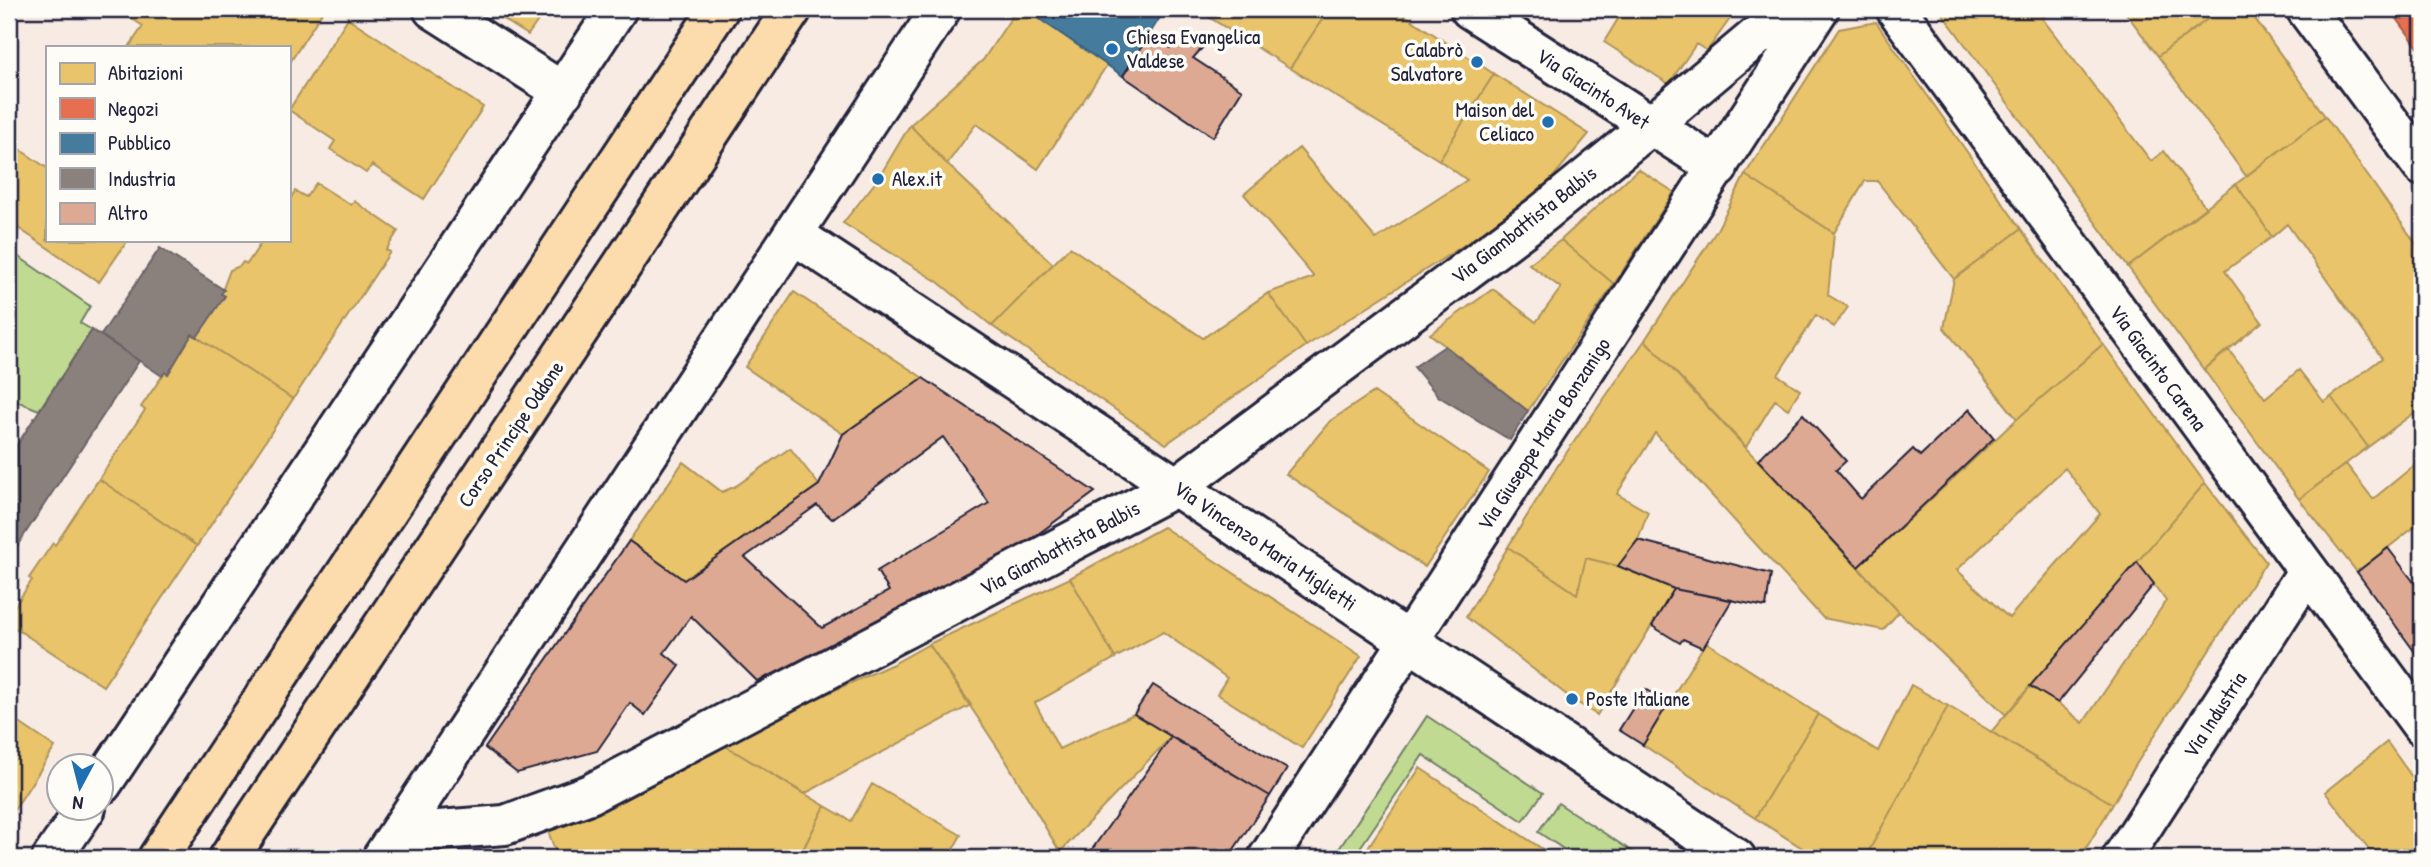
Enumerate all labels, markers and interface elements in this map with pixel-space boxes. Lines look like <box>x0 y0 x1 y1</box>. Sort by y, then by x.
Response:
place label: Chiesa Evangelica Valdese <box>1126 22 1260 75</box>
place label: Calabrò Salvatore <box>1391 35 1463 88</box>
marker: Chiesa Evangelica Valdese <box>1104 41 1120 57</box>
street label: Via Giacinto Avet <box>1531 41 1656 136</box>
legend <box>46 46 290 242</box>
marker: Calabrò Salvatore <box>1469 54 1485 70</box>
text: Abitazioni <box>108 58 183 87</box>
text: Negozi <box>108 94 159 123</box>
place label: Maison del Celiaco <box>1456 95 1534 148</box>
marker: Maison del Celiaco <box>1540 114 1556 130</box>
text: Pubblico <box>108 128 171 157</box>
street label: Via Giambattista Balbis <box>1445 159 1602 291</box>
text: Industria <box>108 164 175 193</box>
place label: Alex.it <box>892 164 943 193</box>
marker: Alex.it <box>870 171 886 187</box>
text: Altro <box>108 198 148 227</box>
street label: Via Giacinto Carena <box>2103 299 2214 437</box>
street label: Via Giuseppe Maria Bonzanigo <box>1470 332 1617 536</box>
street label: Corso Principe Oddone <box>451 355 570 513</box>
street label: Via Vincenzo Maria Miglietti <box>1168 474 1362 618</box>
street label: Via Giambattista Balbis <box>975 493 1145 602</box>
street label: Via Industria <box>2176 666 2253 763</box>
place label: Poste Italiane <box>1586 684 1690 713</box>
marker: Poste Italiane <box>1564 691 1580 707</box>
north arrow <box>46 752 116 822</box>
text: N <box>71 790 85 817</box>

